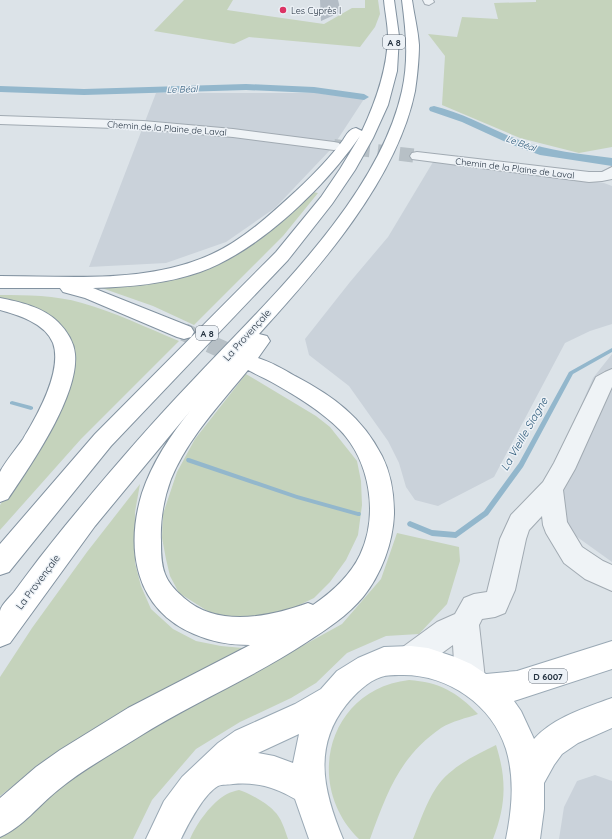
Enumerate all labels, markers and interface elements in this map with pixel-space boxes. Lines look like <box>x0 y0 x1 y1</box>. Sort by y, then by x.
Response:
marker: Les Cyprès I <box>278 5 288 15</box>
place label: Les Cyprès I <box>291 5 341 16</box>
road number: A 8 <box>383 35 405 49</box>
water label: Le Béal <box>166 83 199 95</box>
street label: Chemin de la Plaine de Laval <box>107 118 227 138</box>
water label: Le Béal <box>505 133 538 154</box>
street label: Chemin de la Plaine de Laval <box>455 155 575 181</box>
street label: La Provençale <box>220 306 274 364</box>
road number: A 8 <box>196 326 218 340</box>
water label: La Vieille Siagne <box>497 394 551 473</box>
street label: La Provençale <box>13 552 63 612</box>
road number: D 6007 <box>529 669 567 683</box>

